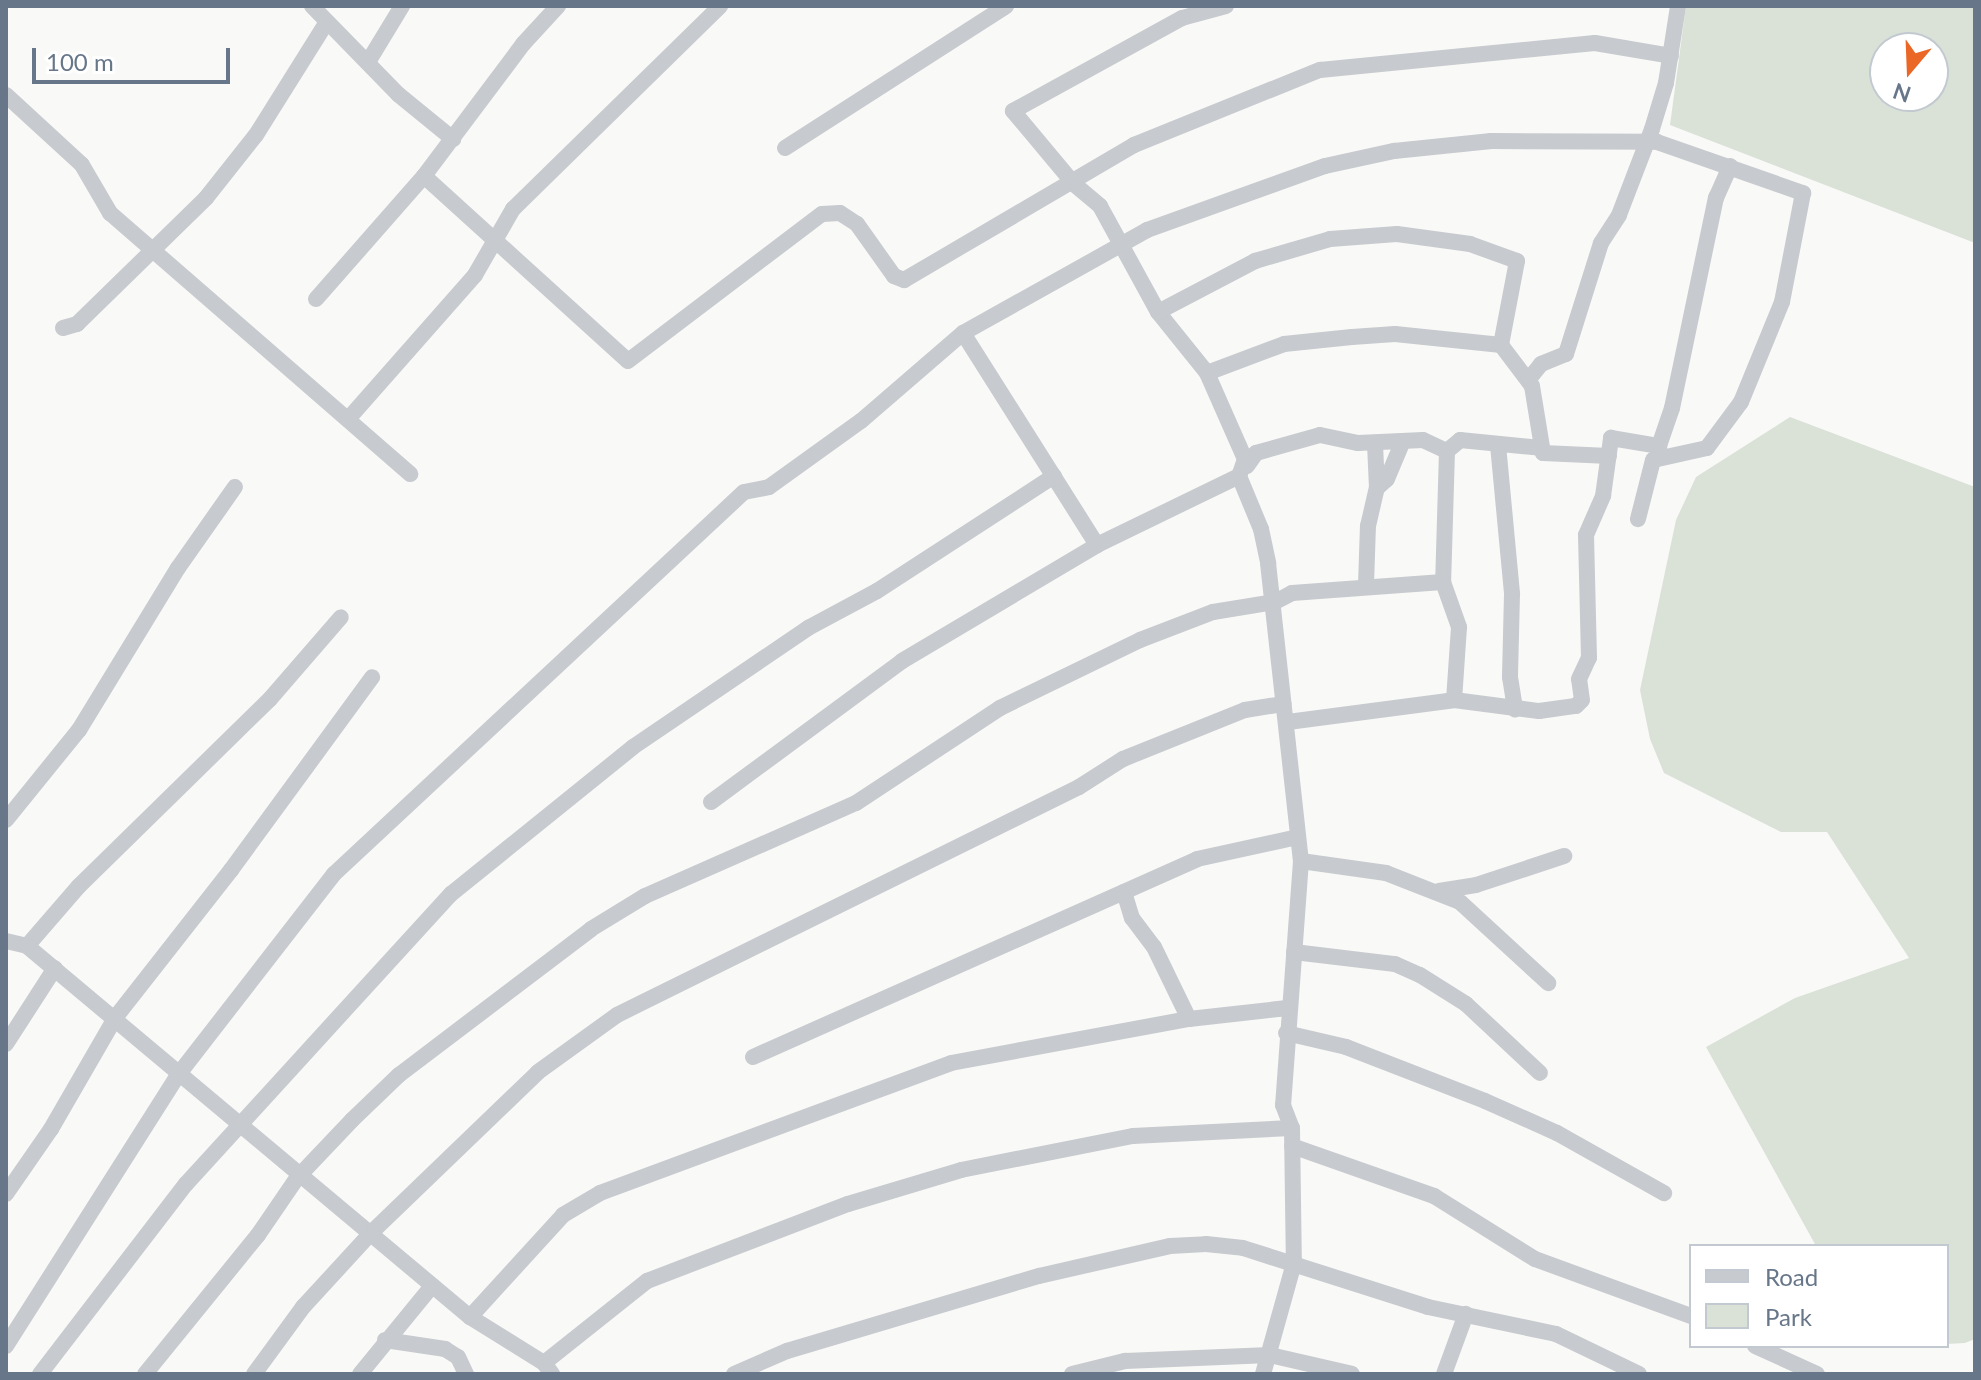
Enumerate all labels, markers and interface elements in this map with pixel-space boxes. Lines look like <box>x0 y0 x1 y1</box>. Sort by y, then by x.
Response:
scale bar <box>36 32 234 82</box>
north arrow <box>1869 32 1949 112</box>
text: 100 m <box>46 47 114 76</box>
text: N <box>1889 78 1914 109</box>
legend <box>1689 1244 1949 1348</box>
text: Road <box>1765 1262 1818 1291</box>
text: Park <box>1765 1302 1812 1331</box>

